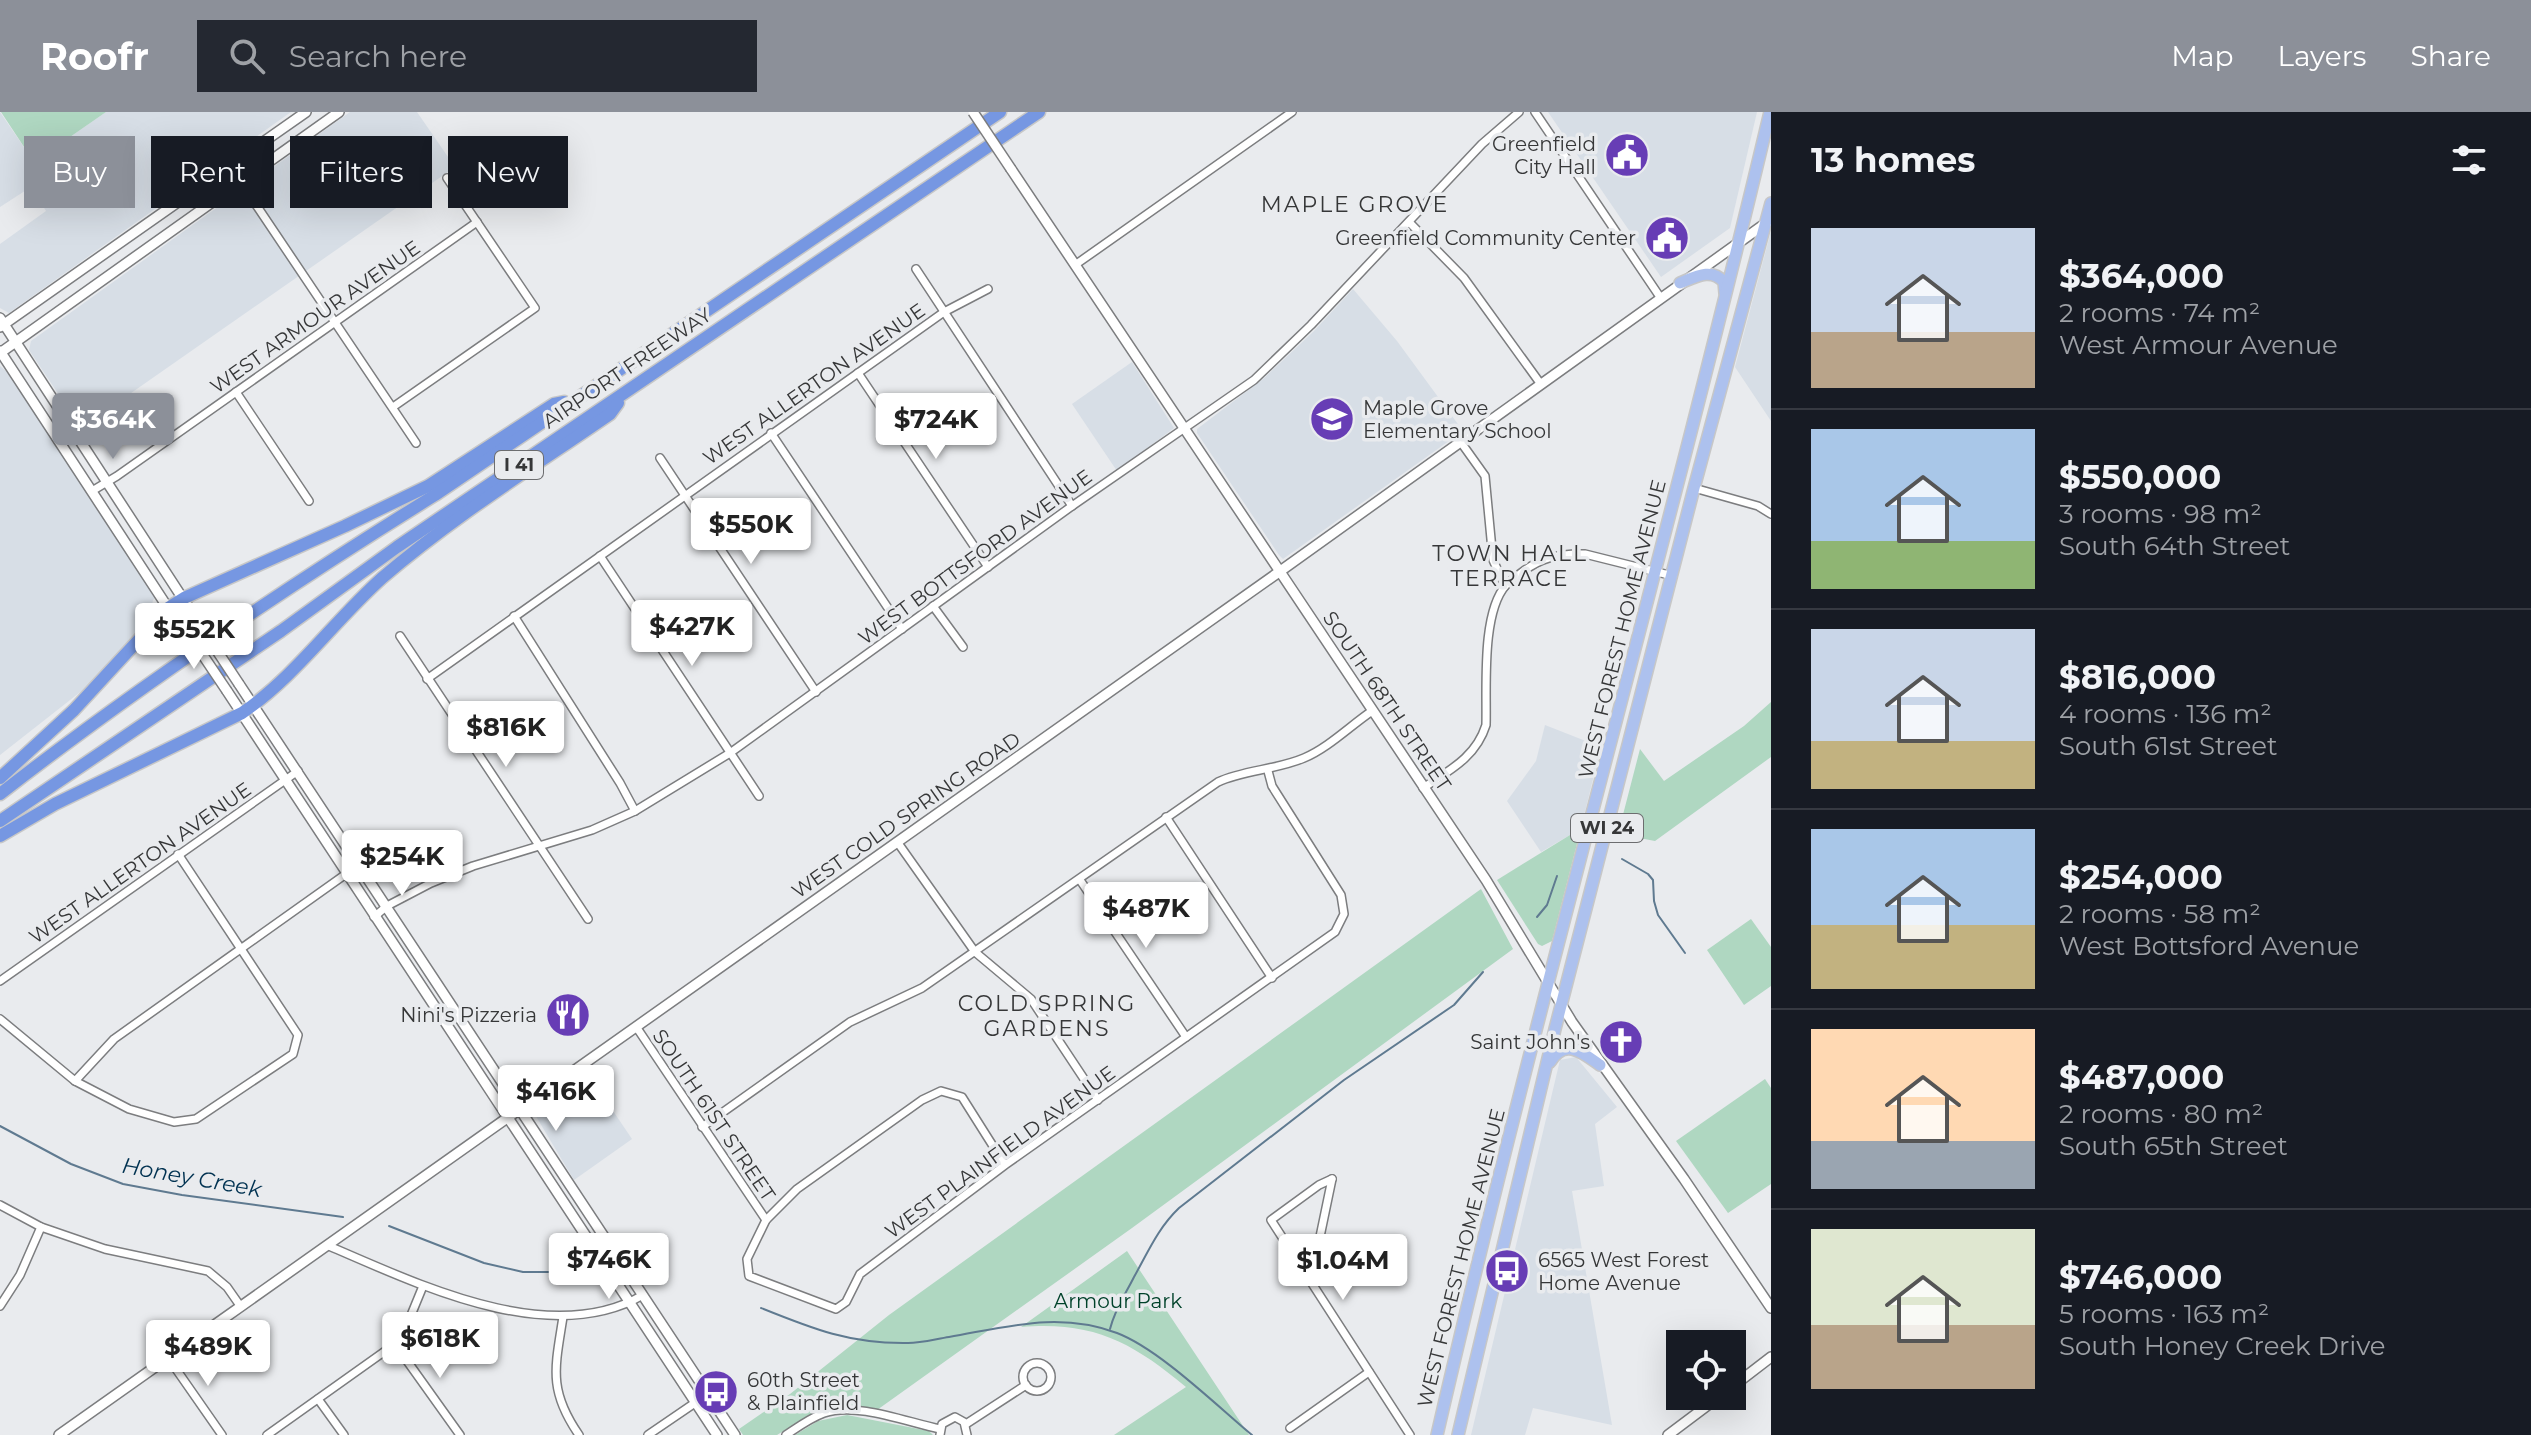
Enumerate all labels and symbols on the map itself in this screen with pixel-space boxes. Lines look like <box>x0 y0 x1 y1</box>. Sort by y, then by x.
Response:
public building icon: Greenfield City Hall <box>1603 131 1651 179</box>
place label: Greenfield City Hall <box>1492 132 1596 179</box>
district label: MAPLE GROVE <box>1261 191 1449 218</box>
public building icon: Greenfield Community Center <box>1643 214 1691 262</box>
place label: Greenfield Community Center <box>1335 226 1636 250</box>
street label: WEST ARMOUR AVENUE <box>206 235 424 399</box>
street label: WEST ALLERTON AVENUE <box>698 298 930 470</box>
street label: AIRPORT FREEWAY <box>538 302 716 433</box>
pin: $364K <box>57 393 169 461</box>
pin: $724K <box>880 393 992 461</box>
school or university icon: Maple Grove Elementary School <box>1308 395 1356 443</box>
place label: Maple Grove Elementary School <box>1363 396 1552 443</box>
road number: I 41 <box>495 451 543 479</box>
street label: WEST BOTTSFORD AVENUE <box>854 464 1096 650</box>
street label: WEST FOREST HOME AVENUE <box>1573 477 1671 781</box>
pin: $550K <box>695 498 807 566</box>
district label: TOWN HALL TERRACE <box>1432 540 1588 592</box>
pin: $427K <box>636 600 748 668</box>
pin: $552K <box>138 603 250 671</box>
street label: SOUTH 68TH STREET <box>1318 607 1456 796</box>
pin: $816K <box>450 701 562 769</box>
street label: WEST COLD SPRING ROAD <box>787 727 1025 903</box>
street label: WEST ALLERTON AVENUE <box>24 777 256 949</box>
road number: WI 24 <box>1571 814 1643 842</box>
pin: $254K <box>346 830 458 898</box>
pin: $487K <box>1090 882 1202 950</box>
district label: COLD SPRING GARDENS <box>958 990 1136 1042</box>
restaurant icon: Nini's Pizzeria <box>544 991 592 1039</box>
place label: Nini's Pizzeria <box>400 1003 537 1027</box>
church icon: Saint John's <box>1597 1018 1645 1066</box>
street label: SOUTH 61ST STREET <box>648 1025 781 1206</box>
place label: Saint John's <box>1470 1030 1590 1054</box>
street label: WEST PLAINFIELD AVENUE <box>880 1060 1120 1244</box>
pin: $416K <box>500 1065 612 1133</box>
street label: WEST FOREST HOME AVENUE <box>1412 1106 1510 1410</box>
water label: Honey Creek <box>120 1152 265 1203</box>
pin: $746K <box>553 1233 665 1301</box>
pin: $1.04M <box>1278 1234 1408 1302</box>
bus stop icon: 6565 West Forest Home Avenue <box>1483 1247 1531 1295</box>
place label: 6565 West Forest Home Avenue <box>1538 1248 1709 1295</box>
park label: Armour Park <box>1054 1289 1182 1313</box>
pin: $618K <box>384 1312 496 1380</box>
pin: $489K <box>152 1320 264 1388</box>
bus stop icon: 60th Street & Plainfield <box>692 1368 740 1416</box>
place label: 60th Street & Plainfield <box>747 1368 860 1415</box>

